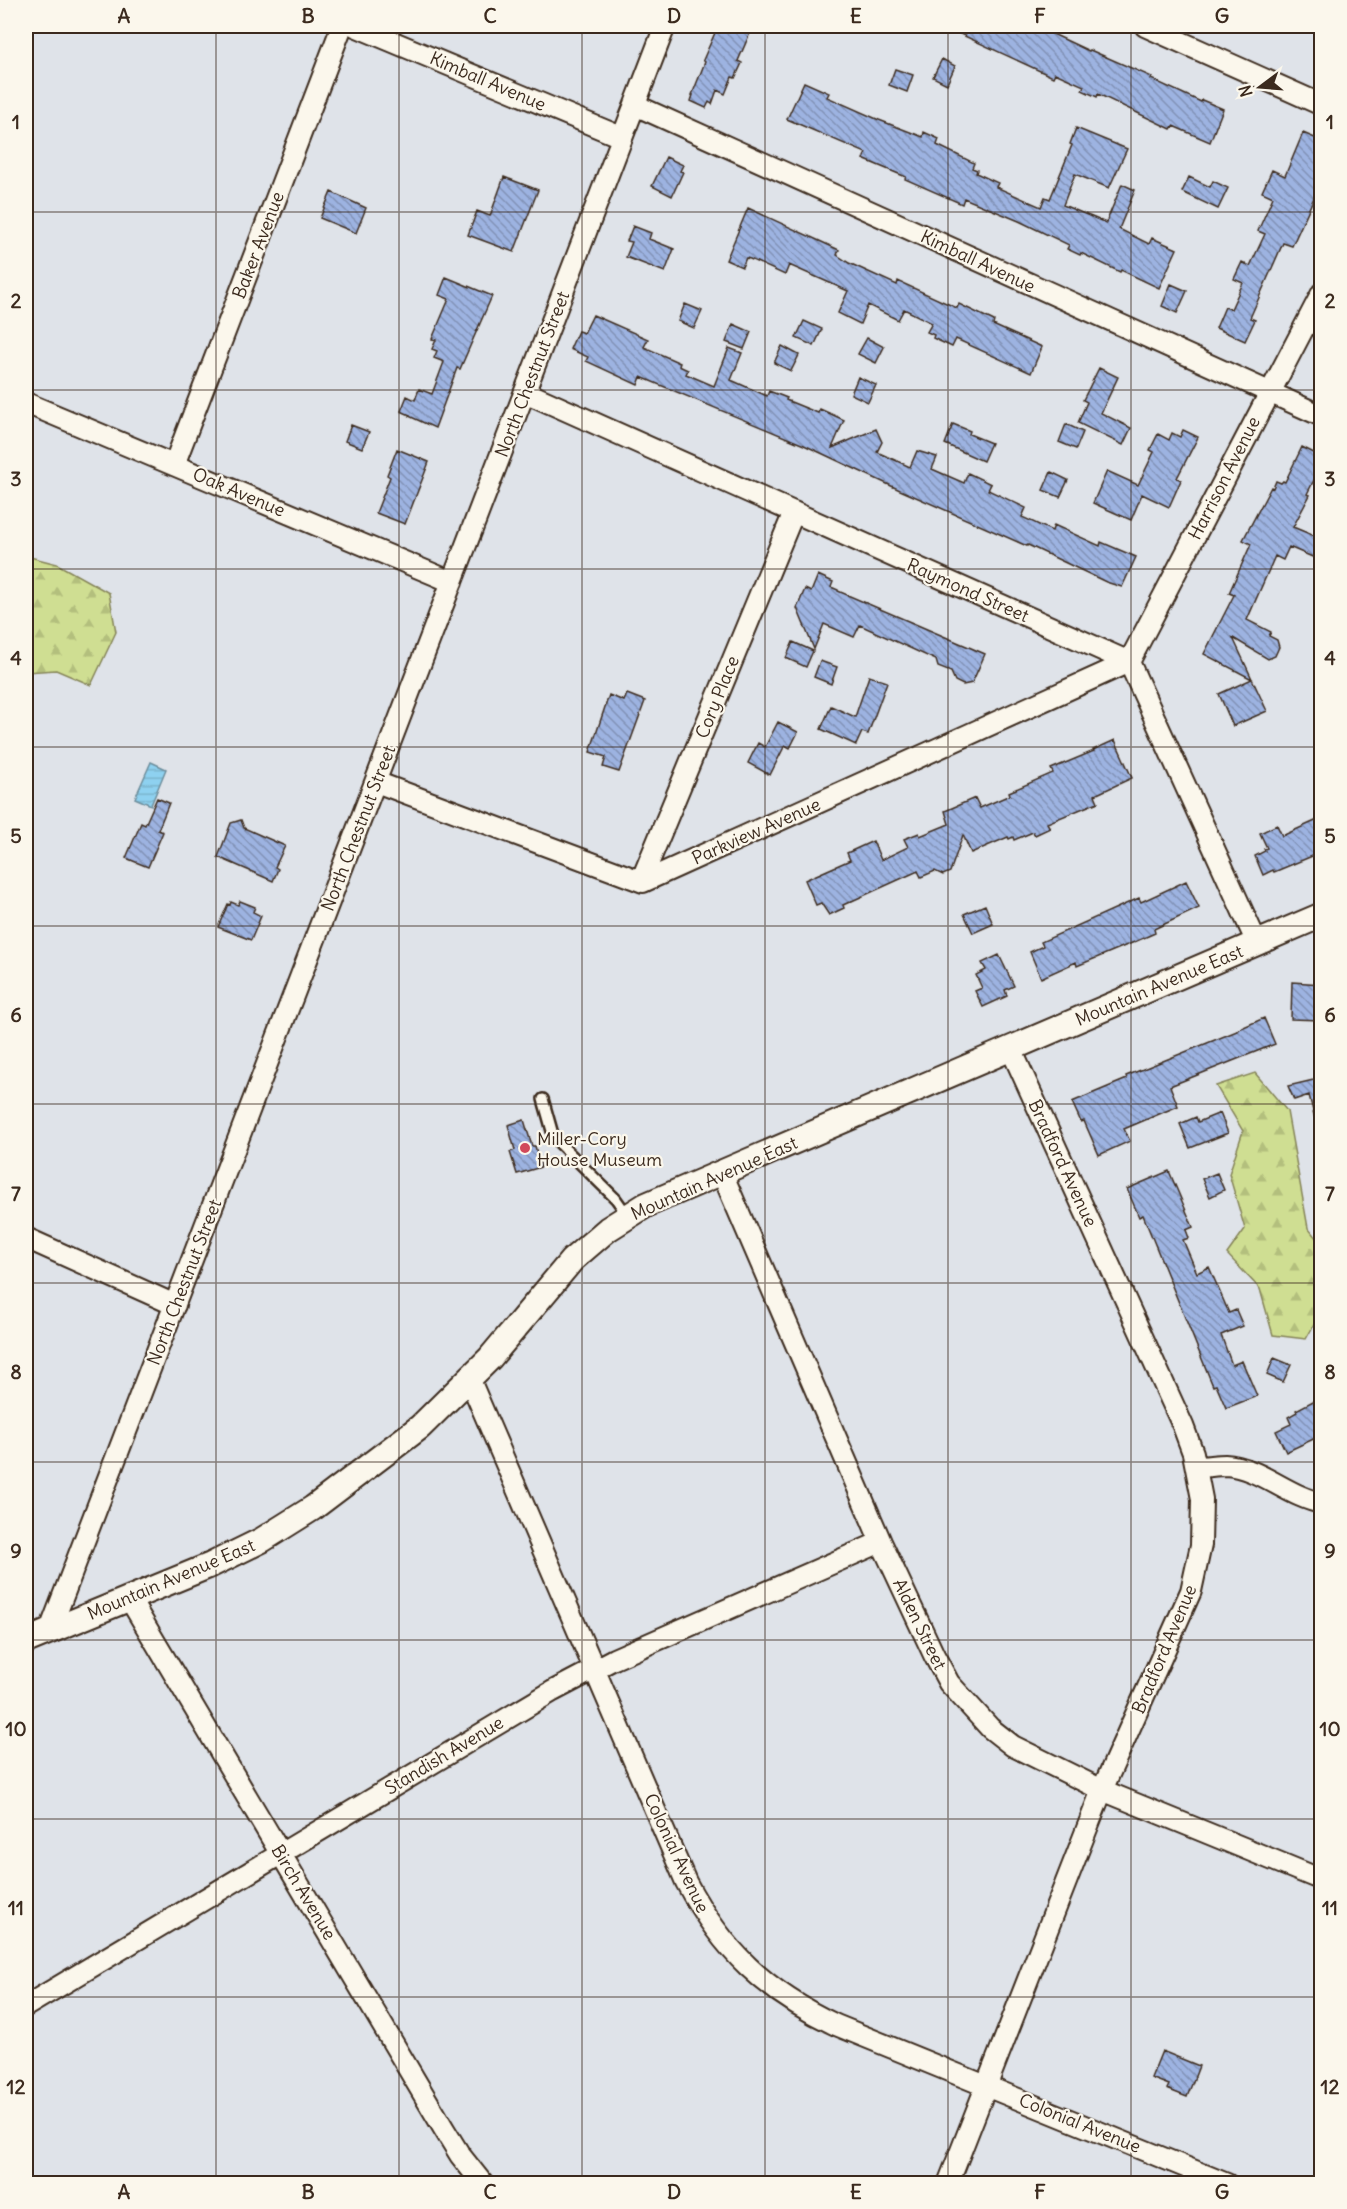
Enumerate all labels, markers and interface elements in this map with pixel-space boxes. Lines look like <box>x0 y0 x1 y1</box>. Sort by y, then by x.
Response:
text: A <box>118 3 131 28</box>
text: B <box>301 3 315 28</box>
text: C <box>483 3 497 28</box>
text: D <box>667 3 681 28</box>
text: E <box>850 3 862 28</box>
text: F <box>1034 3 1046 28</box>
text: G <box>1215 3 1229 28</box>
street label: Kimball Avenue <box>427 46 549 116</box>
north arrow <box>1230 57 1290 117</box>
text: N <box>1234 83 1257 99</box>
text: 1 <box>12 109 20 134</box>
text: 1 <box>1326 109 1334 134</box>
street label: Baker Avenue <box>227 188 289 302</box>
street label: Kimball Avenue <box>917 224 1039 298</box>
text: 2 <box>11 288 22 313</box>
street label: North Chestnut Street <box>490 288 574 460</box>
text: 2 <box>1325 288 1336 313</box>
street label: Harrison Avenue <box>1183 413 1265 543</box>
street label: Oak Avenue <box>189 462 289 522</box>
text: 3 <box>10 466 22 491</box>
text: 3 <box>1324 466 1336 491</box>
street label: Raymond Street <box>903 553 1033 627</box>
text: 4 <box>10 645 22 670</box>
text: 4 <box>1324 645 1336 670</box>
street label: Cory Place <box>690 652 744 742</box>
street label: North Chestnut Street <box>316 742 400 914</box>
street label: Parkview Avenue <box>688 792 824 870</box>
text: 5 <box>10 823 22 848</box>
text: 5 <box>1324 823 1336 848</box>
street label: Mountain Avenue East <box>1072 939 1246 1031</box>
text: 6 <box>10 1002 22 1027</box>
text: 6 <box>1324 1002 1336 1027</box>
street label: Bradford Avenue <box>1023 1096 1103 1230</box>
place label: Miller-Cory House Museum <box>537 1127 662 1171</box>
street label: Mountain Avenue East <box>627 1131 801 1225</box>
marker: Miller-Cory House Museum <box>518 1141 532 1155</box>
text: 7 <box>11 1181 21 1206</box>
text: 7 <box>1325 1181 1335 1206</box>
street label: North Chestnut Street <box>142 1196 226 1368</box>
text: 8 <box>10 1359 22 1384</box>
text: 8 <box>1324 1359 1336 1384</box>
street label: Mountain Avenue East <box>84 1533 258 1625</box>
text: 9 <box>10 1538 22 1563</box>
text: 9 <box>1324 1538 1336 1563</box>
street label: Alden Street <box>888 1575 952 1673</box>
street label: Bradford Avenue <box>1126 1581 1202 1717</box>
street label: Standish Avenue <box>381 1711 507 1799</box>
text: 10 <box>5 1716 27 1741</box>
text: 10 <box>1319 1716 1341 1741</box>
street label: Colonial Avenue <box>639 1790 715 1916</box>
street label: Birch Avenue <box>267 1840 341 1944</box>
text: 11 <box>8 1895 24 1920</box>
text: 11 <box>1322 1895 1338 1920</box>
text: 12 <box>7 2074 25 2099</box>
text: 12 <box>1321 2074 1339 2099</box>
street label: Colonial Avenue <box>1016 2088 1144 2158</box>
text: A <box>118 2179 131 2204</box>
text: B <box>301 2179 315 2204</box>
text: C <box>483 2179 497 2204</box>
text: D <box>667 2179 681 2204</box>
text: E <box>850 2179 862 2204</box>
text: F <box>1034 2179 1046 2204</box>
text: G <box>1215 2179 1229 2204</box>

